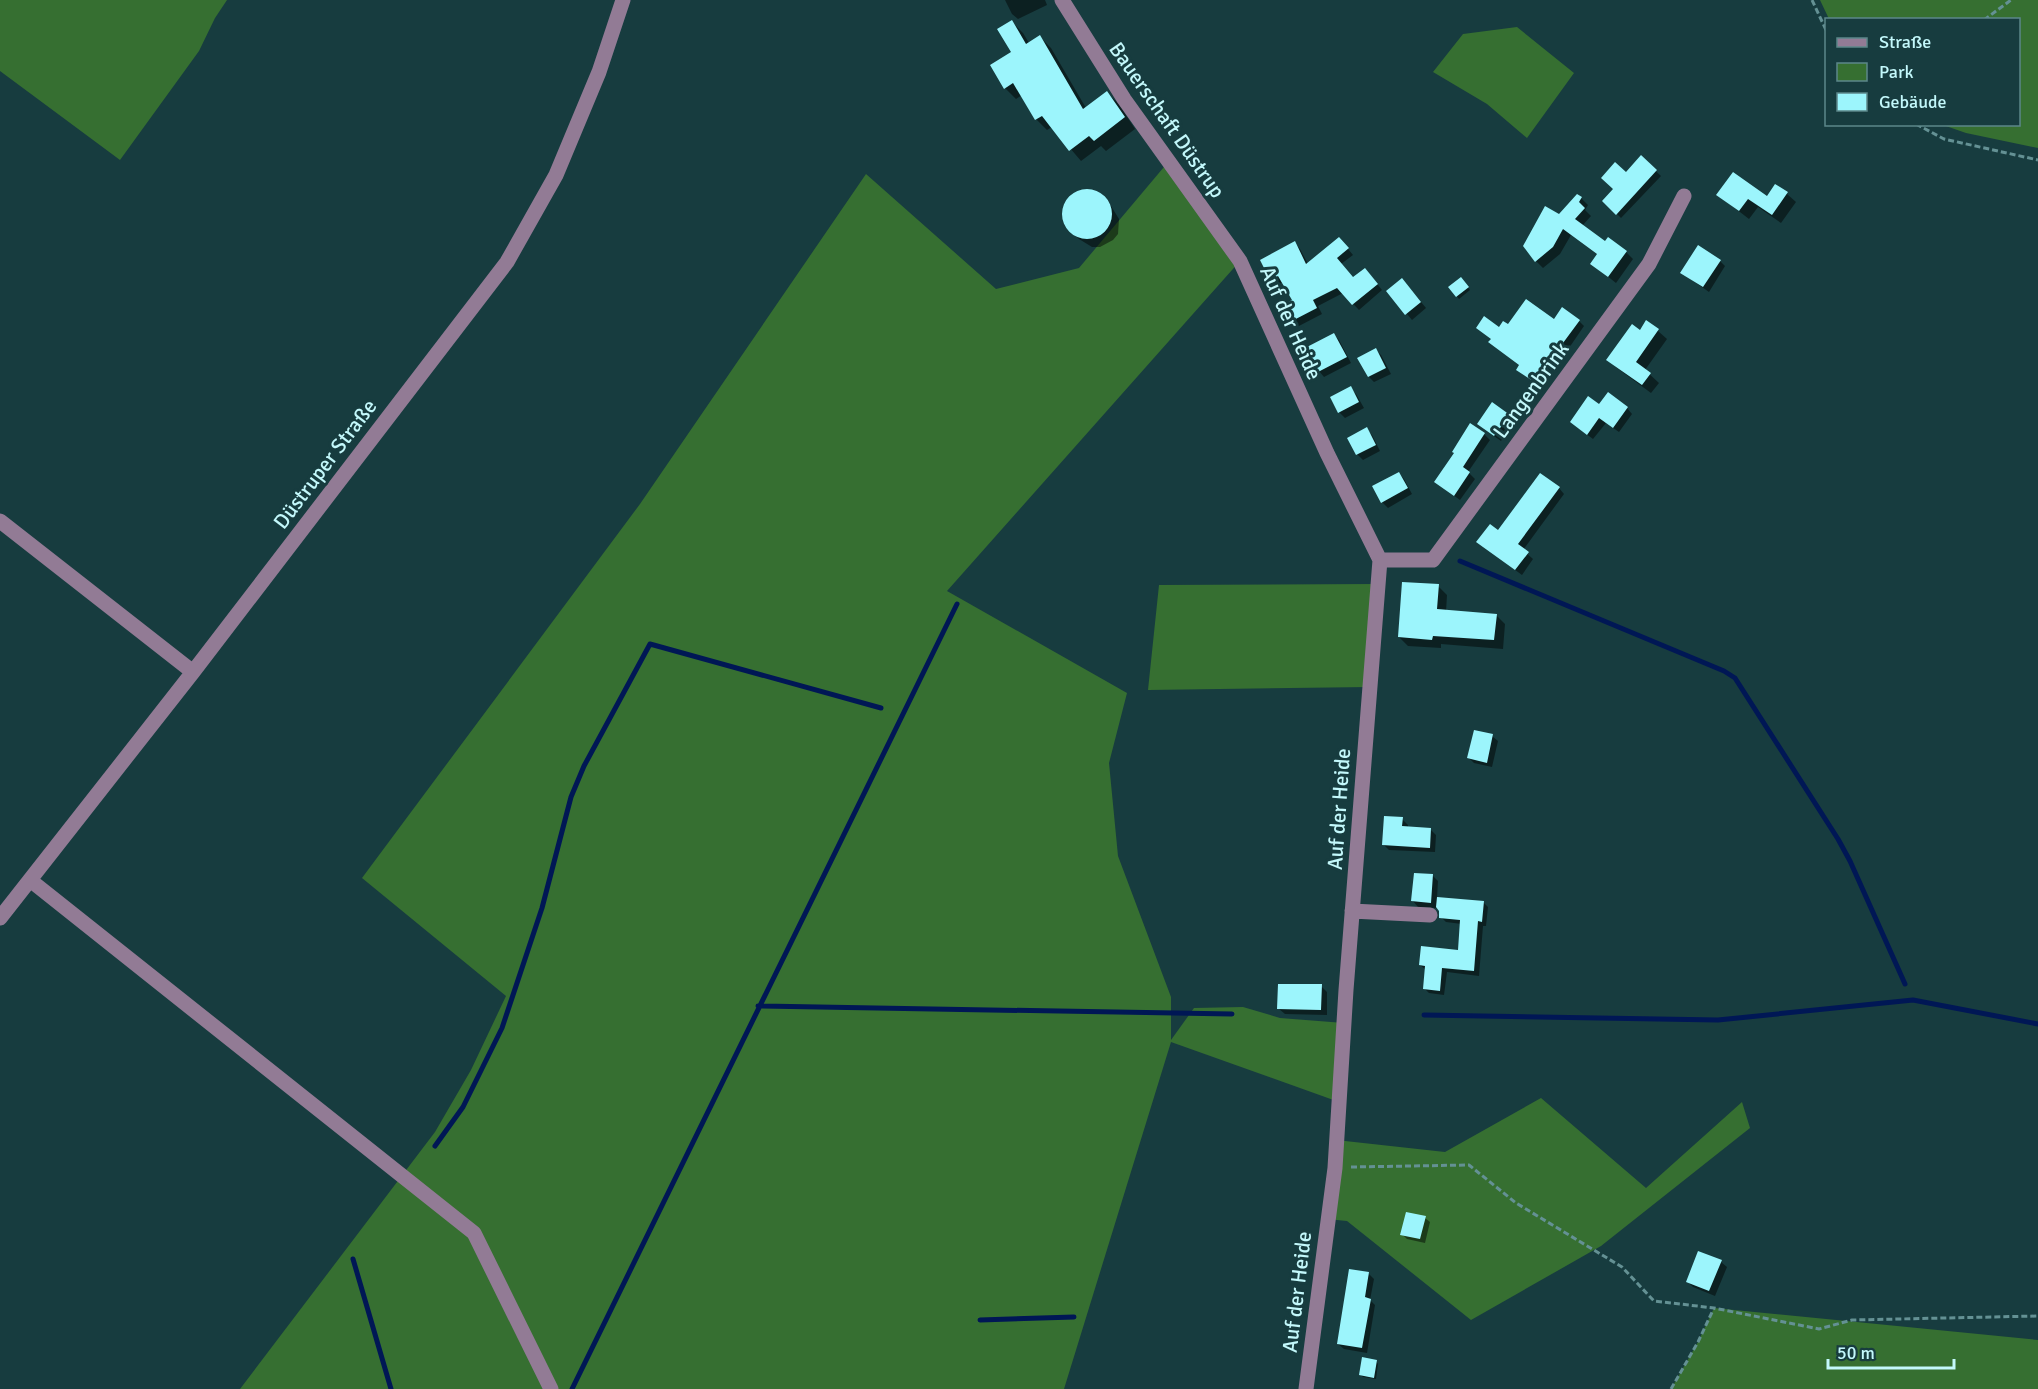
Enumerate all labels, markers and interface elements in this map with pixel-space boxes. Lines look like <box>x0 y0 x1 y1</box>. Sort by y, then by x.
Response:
legend <box>1825 18 2020 126</box>
text: Straße <box>1879 31 1931 53</box>
street label: Bauerschaft Düstrup <box>1103 37 1231 203</box>
text: Park <box>1879 61 1914 83</box>
text: Gebäude <box>1879 91 1947 113</box>
street label: Auf der Heide <box>1254 262 1328 384</box>
street label: Langenbrink <box>1487 336 1575 443</box>
street label: Düstruper Straße <box>268 394 382 534</box>
street label: Auf der Heide <box>1322 747 1356 871</box>
street label: Auf der Heide <box>1277 1230 1317 1354</box>
scale bar <box>1828 1332 1954 1370</box>
text: 50 m <box>1837 1342 1875 1364</box>

